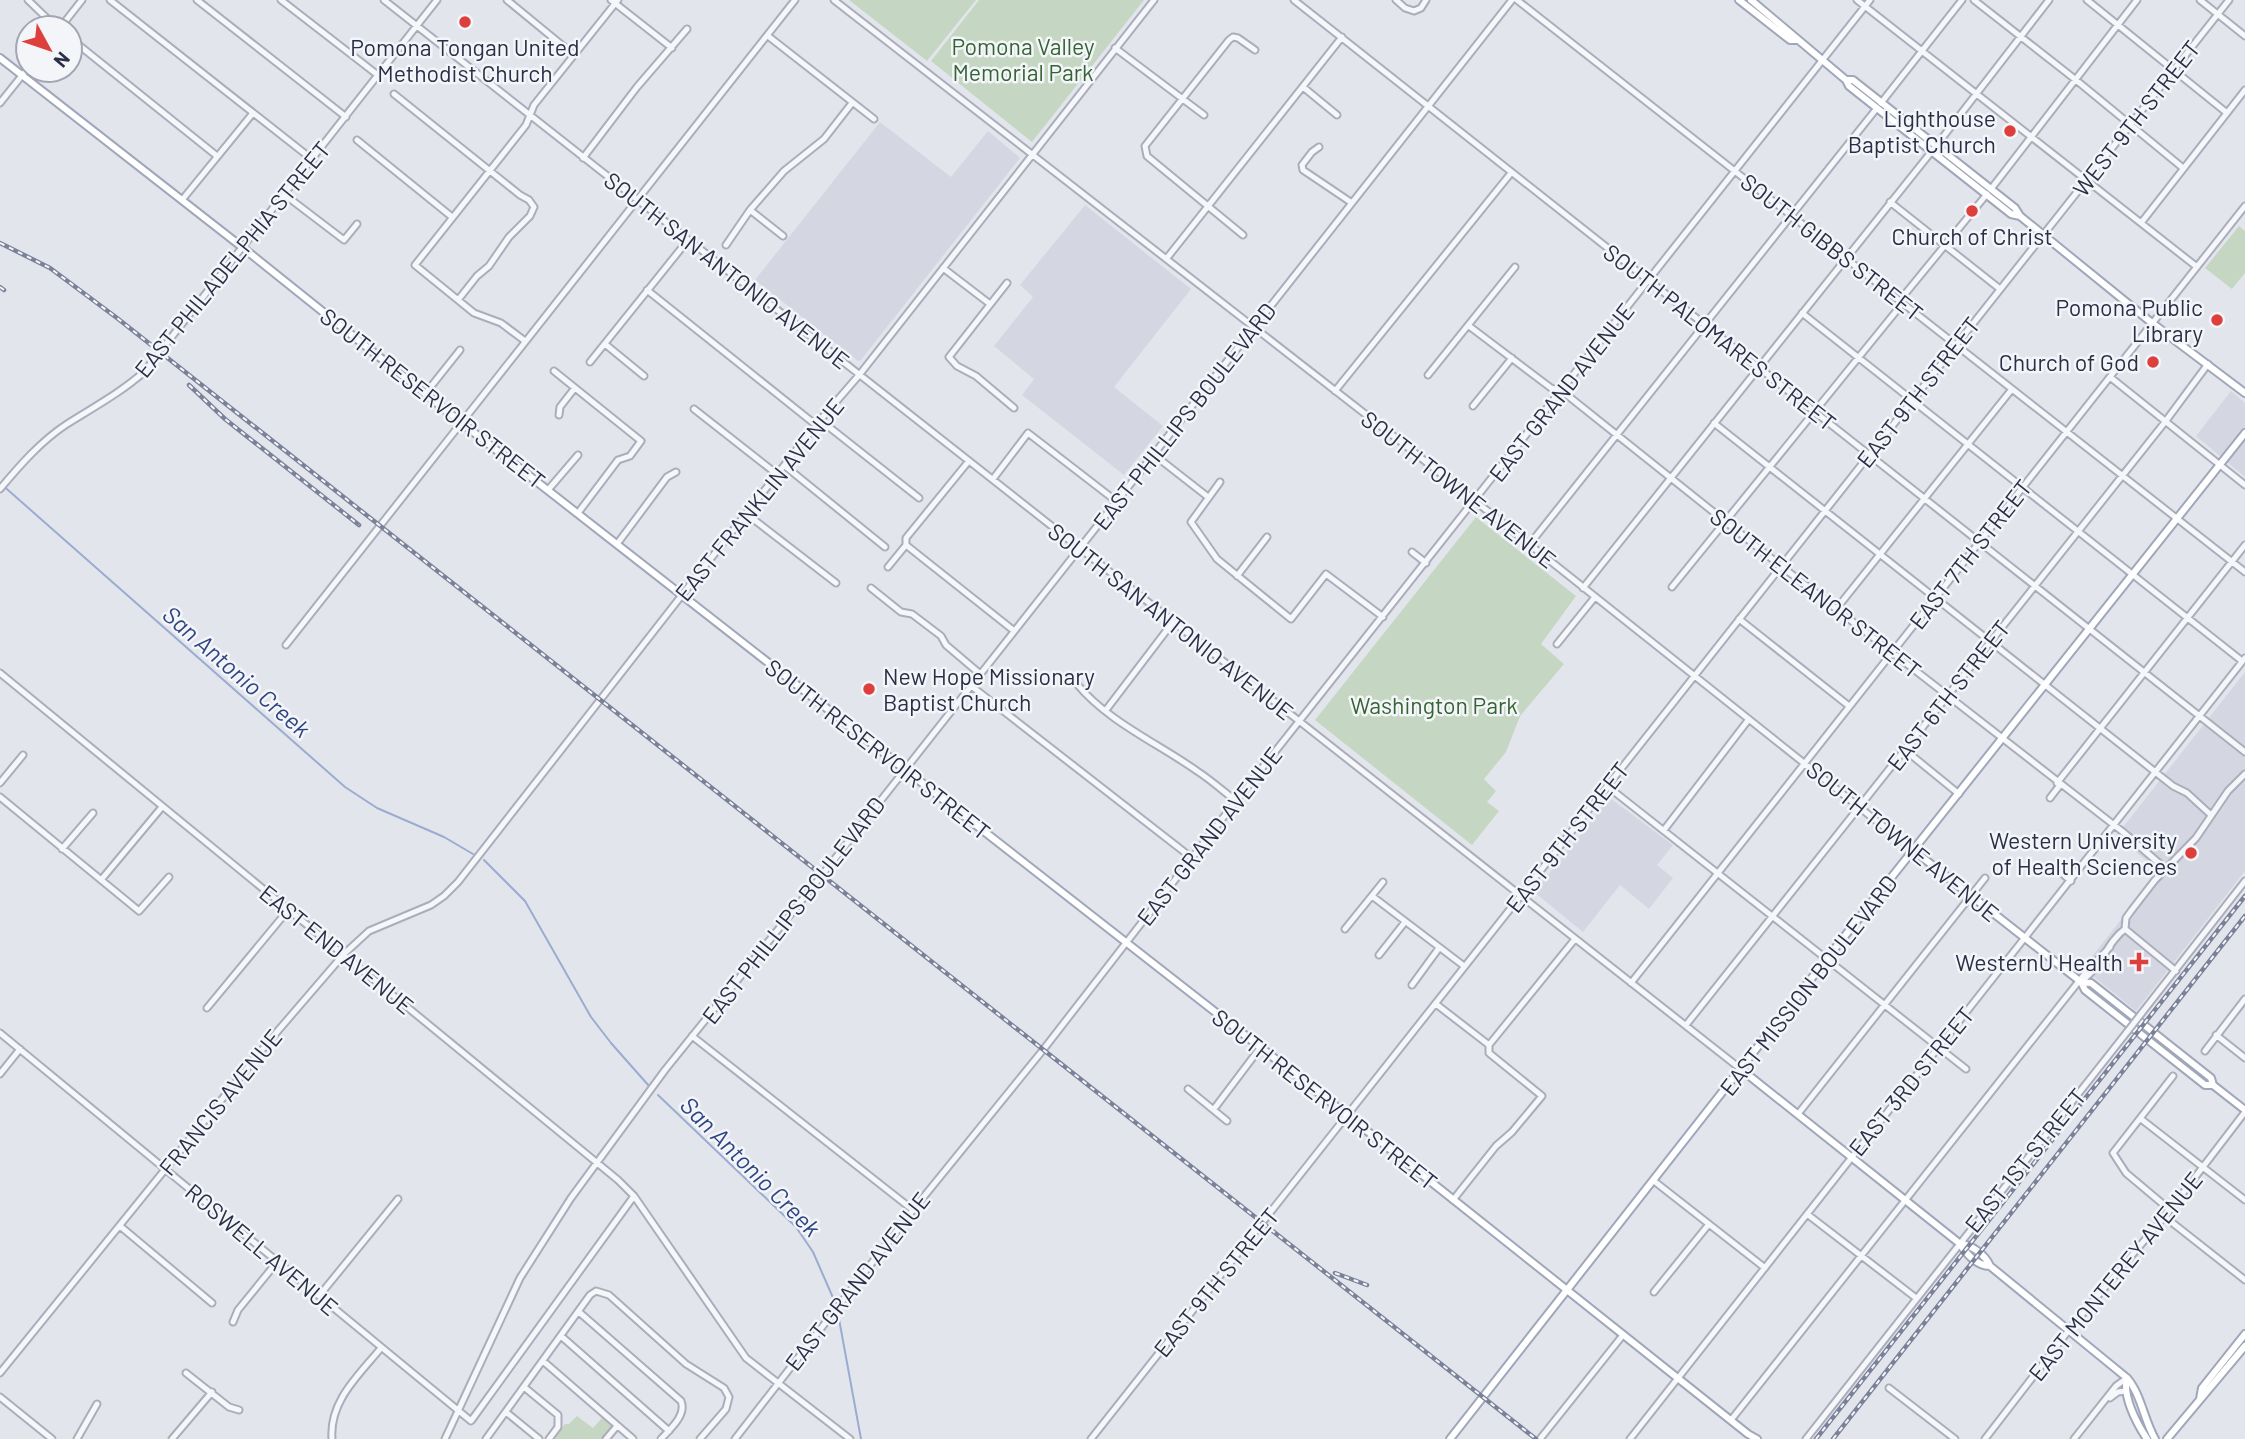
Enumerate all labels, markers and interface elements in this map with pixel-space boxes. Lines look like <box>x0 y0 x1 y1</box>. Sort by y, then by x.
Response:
north arrow <box>14 14 84 84</box>
marker: Pomona Tongan United Methodist Church <box>457 14 473 30</box>
park label: Pomona Valley Memorial Park <box>951 32 1095 86</box>
place label: Pomona Tongan United Methodist Church <box>350 33 580 87</box>
street label: WEST 9TH STREET <box>2066 34 2206 202</box>
text: N <box>50 48 75 72</box>
place label: Lighthouse Baptist Church <box>1848 104 1996 158</box>
marker: Lighthouse Baptist Church <box>2002 123 2018 139</box>
street label: EAST PHILADELPHIA STREET <box>128 135 336 383</box>
street label: SOUTH SAN ANTONIO AVENUE <box>599 166 855 374</box>
street label: SOUTH GIBBS STREET <box>1735 167 1929 327</box>
marker: Church of Christ <box>1964 203 1980 219</box>
place label: Church of Christ <box>1891 222 2053 250</box>
street label: SOUTH PALOMARES STREET <box>1598 238 1842 436</box>
place label: Pomona Public Library <box>2056 293 2203 347</box>
street label: EAST PHILLIPS BOULEVARD <box>1087 297 1281 535</box>
street label: EAST GRAND AVENUE <box>1483 297 1639 487</box>
street label: SOUTH RESERVOIR STREET <box>315 302 551 494</box>
street label: EAST 9TH STREET <box>1851 311 1985 473</box>
marker: Pomona Public Library <box>2209 312 2225 328</box>
place label: Church of God <box>1999 348 2139 376</box>
marker: Church of God <box>2145 354 2161 370</box>
street label: EAST FRANKLIN AVENUE <box>669 392 849 606</box>
street label: SOUTH TOWNE AVENUE <box>1356 404 1562 574</box>
street label: EAST 7TH STREET <box>1903 474 2037 634</box>
street label: SOUTH ELEANOR STREET <box>1705 502 1927 684</box>
street label: SOUTH SAN ANTONIO AVENUE <box>1043 517 1299 725</box>
water label: San Antonio Creek <box>157 599 317 743</box>
street label: EAST 6TH STREET <box>1881 614 2015 776</box>
street label: SOUTH RESERVOIR STREET <box>760 653 996 845</box>
place label: New Hope Missionary Baptist Church <box>883 662 1095 716</box>
marker: New Hope Missionary Baptist Church <box>861 681 877 697</box>
park label: Washington Park <box>1350 691 1518 719</box>
street label: EAST GRAND AVENUE <box>1131 741 1287 931</box>
street label: SOUTH TOWNE AVENUE <box>1801 755 2005 927</box>
street label: EAST 9TH STREET <box>1500 756 1634 918</box>
street label: EAST PHILLIPS BOULEVARD <box>696 791 890 1029</box>
place label: Western University of Health Sciences <box>1989 826 2177 880</box>
marker: Western University of Health Sciences <box>2183 845 2199 861</box>
street label: EAST MISSION BOULEVARD <box>1713 869 1903 1101</box>
street label: EAST END AVENUE <box>254 878 420 1020</box>
place label: WesternU Health <box>1955 948 2123 976</box>
marker: WesternU Health <box>2129 952 2149 972</box>
street label: EAST 3RD STREET <box>1842 1001 1980 1161</box>
street label: SOUTH RESERVOIR STREET <box>1207 1003 1443 1195</box>
street label: FRANCIS AVENUE <box>153 1023 287 1181</box>
street label: EAST 1ST STREET <box>1958 1082 2092 1238</box>
water label: San Antonio Creek <box>675 1090 827 1242</box>
street label: EAST MONTEREY AVENUE <box>2022 1166 2208 1386</box>
street label: ROSWELL AVENUE <box>180 1177 344 1321</box>
street label: EAST GRAND AVENUE <box>779 1186 935 1376</box>
street label: EAST 9TH STREET <box>1147 1202 1285 1362</box>

